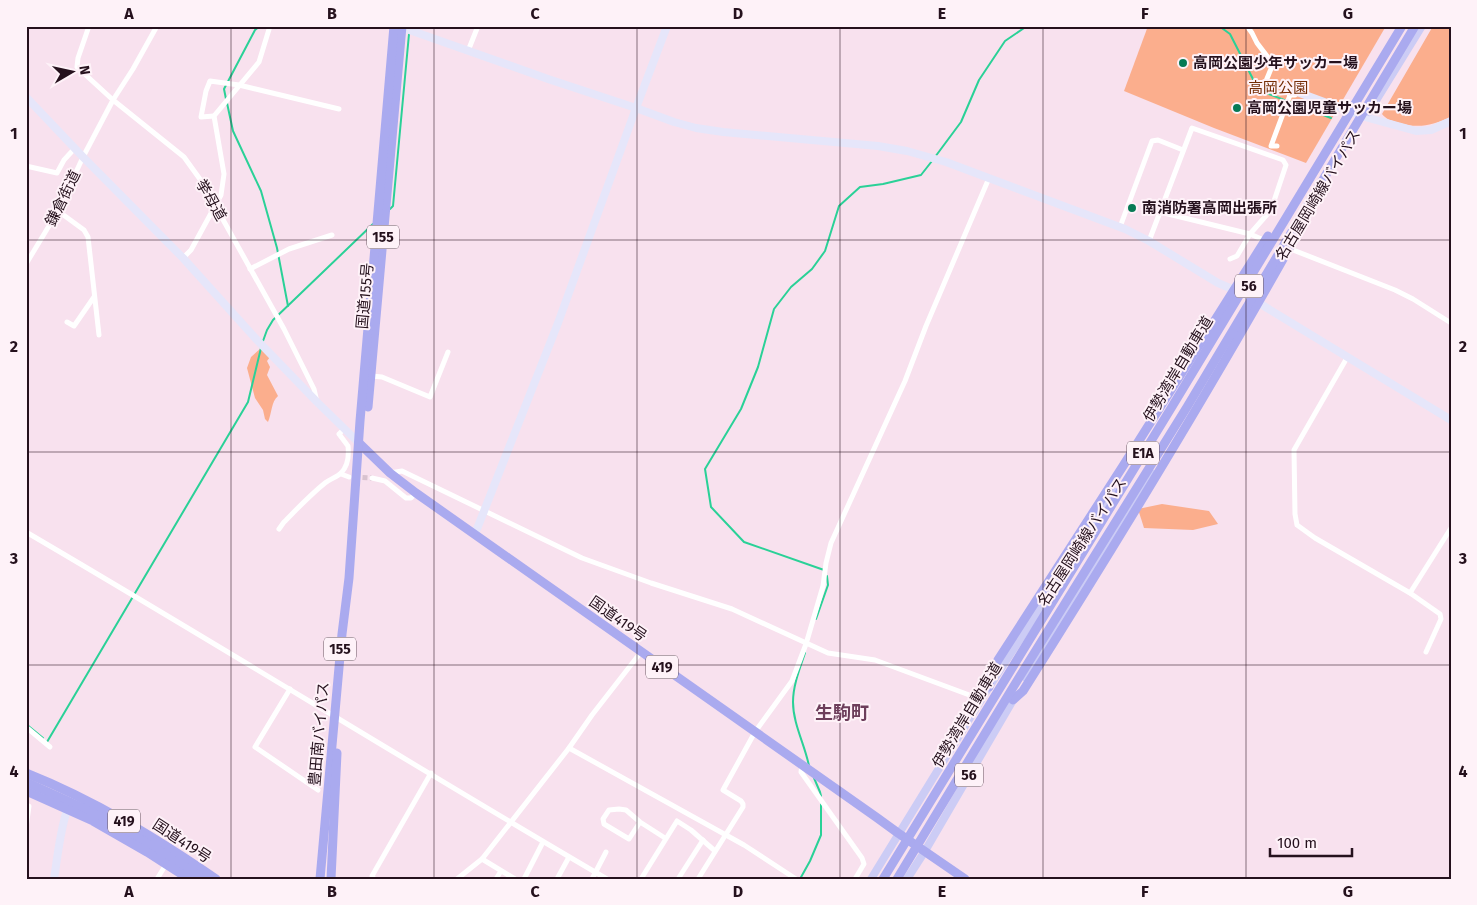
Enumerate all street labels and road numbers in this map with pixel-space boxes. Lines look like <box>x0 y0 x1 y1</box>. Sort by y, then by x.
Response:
street label: 名古屋岡崎線バイパス <box>1272 126 1364 264</box>
street label: 鎌倉街道 <box>42 167 84 229</box>
street label: 挙母道 <box>192 176 230 224</box>
road number: 155 <box>367 226 399 248</box>
street label: 国道155号 <box>353 262 377 330</box>
road number: 56 <box>1235 274 1263 298</box>
street label: 伊勢湾岸自動車道 <box>1139 313 1217 425</box>
road number: E1A <box>1127 442 1159 464</box>
street label: 名古屋岡崎線バイパス <box>1034 474 1130 610</box>
street label: 国道419号 <box>586 593 650 645</box>
road number: 155 <box>324 638 356 661</box>
road number: 419 <box>646 656 678 679</box>
street label: 伊勢湾岸自動車道 <box>928 659 1006 771</box>
street label: 豊田南バイパス <box>305 681 333 787</box>
road number: 56 <box>955 764 983 786</box>
road number: 419 <box>108 809 140 832</box>
street label: 国道419号 <box>149 815 215 867</box>

